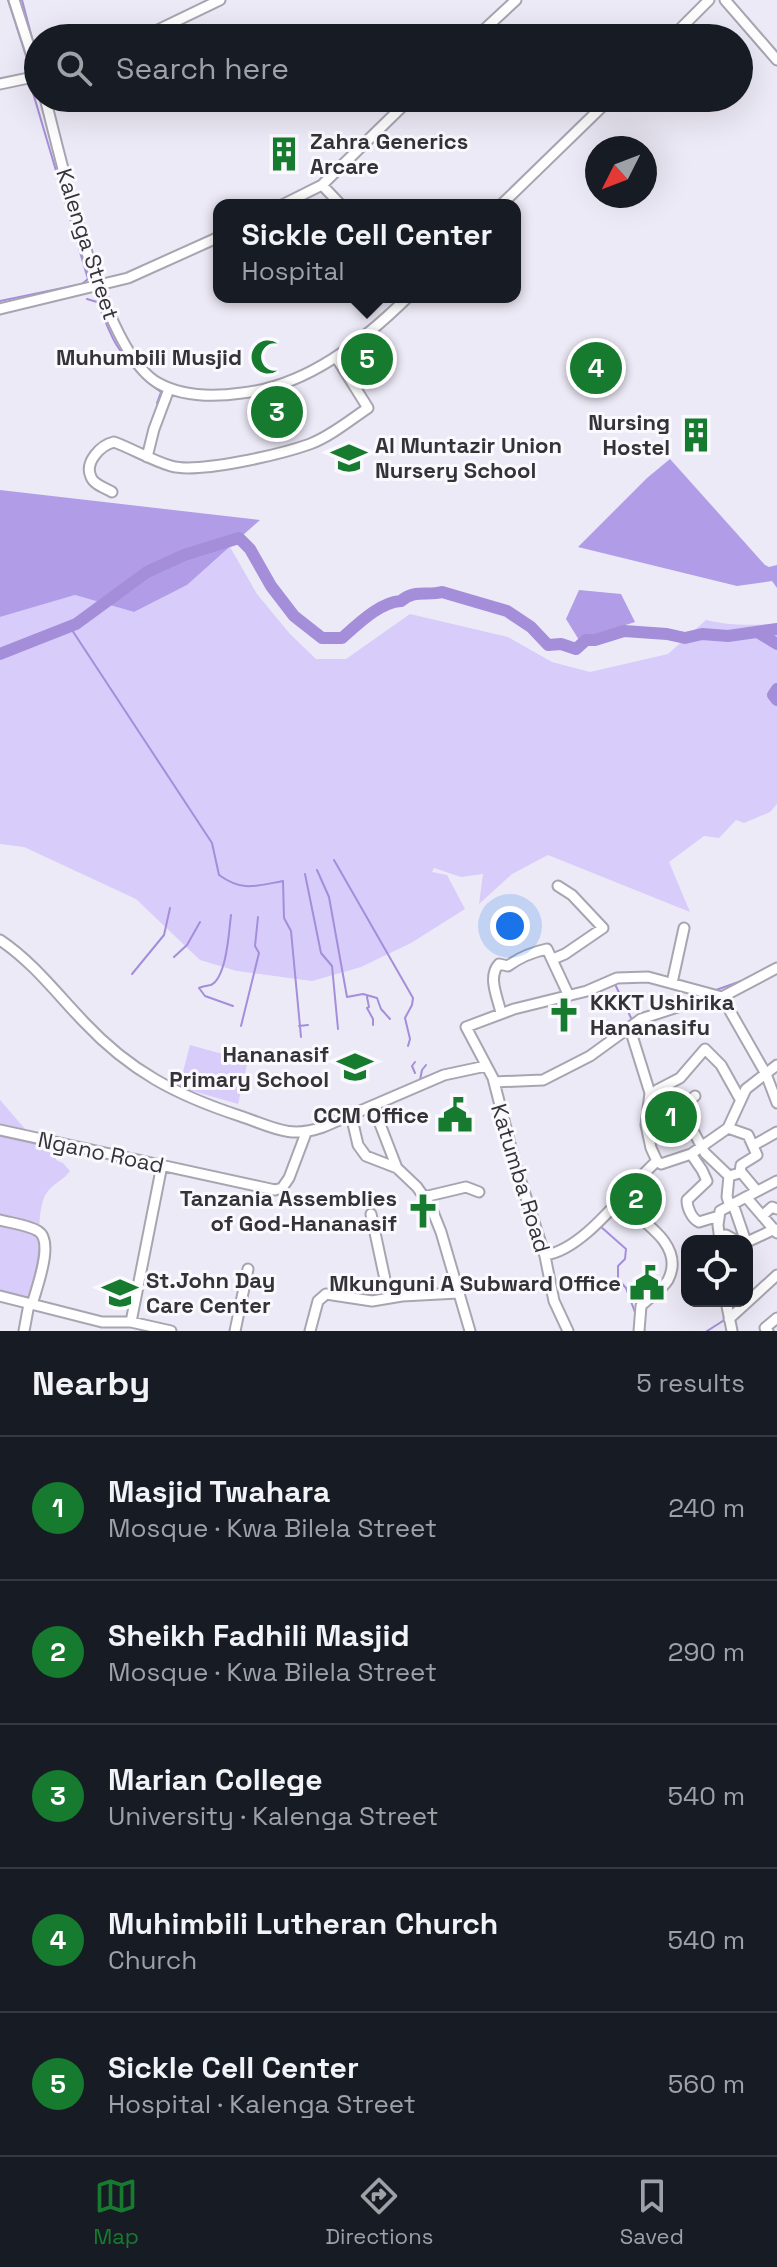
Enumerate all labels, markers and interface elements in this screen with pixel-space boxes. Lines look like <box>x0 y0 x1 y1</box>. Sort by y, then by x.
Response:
search box <box>24 24 753 112</box>
icon: search <box>52 46 96 90</box>
text: Search here <box>116 49 289 88</box>
place label: Zahra Generics Arcare <box>310 127 468 180</box>
building icon: Zahra Generics Arcare <box>265 135 303 173</box>
north arrow <box>585 136 657 208</box>
street label: Kalenga Street <box>50 165 126 323</box>
popup <box>213 199 521 303</box>
text: Sickle Cell Center <box>242 215 492 254</box>
text: Hospital <box>242 254 345 288</box>
pin: 5 <box>341 329 393 389</box>
mosque icon: Muhumbili Musjid <box>249 338 287 376</box>
pin: 4 <box>570 338 622 398</box>
place label: Muhumbili Musjid <box>56 343 242 371</box>
pin: 3 <box>251 382 303 442</box>
place label: Nursing Hostel <box>588 408 670 461</box>
building icon: Nursing Hostel <box>677 416 715 454</box>
place label: Al Muntazir Union Nursery School <box>375 431 562 484</box>
school or university icon: Al Muntazir Union Nursery School <box>330 439 368 477</box>
your location <box>490 906 530 946</box>
place label: KKKT Ushirika Hananasifu <box>590 988 735 1041</box>
church icon: KKKT Ushirika Hananasifu <box>545 996 583 1034</box>
place label: Hananasif Primary School <box>169 1040 329 1093</box>
school or university icon: Hananasif Primary School <box>336 1048 374 1086</box>
pin: 1 <box>645 1087 697 1147</box>
public building icon: CCM Office <box>436 1096 474 1134</box>
street label: Katumba Road <box>485 1100 557 1256</box>
place label: CCM Office <box>313 1101 429 1129</box>
street label: Ngano Road <box>35 1125 167 1179</box>
pin: 2 <box>610 1169 662 1229</box>
place label: Tanzania Assemblies of God-Hananasif <box>180 1184 397 1237</box>
church icon: Tanzania Assemblies of God-Hananasif <box>404 1192 442 1230</box>
map controls <box>681 1235 753 1307</box>
button: locate <box>681 1235 753 1307</box>
public building icon: Mkunguni A Subward Office <box>628 1264 666 1302</box>
place label: St.John Day Care Center <box>146 1266 275 1319</box>
place label: Mkunguni A Subward Office <box>329 1269 621 1297</box>
school or university icon: St.John Day Care Center <box>101 1274 139 1312</box>
text: Nearby <box>32 1362 150 1405</box>
text: 5 results <box>636 1366 745 1400</box>
text: Masjid Twahara <box>108 1472 330 1511</box>
text: 1 <box>52 1491 64 1525</box>
text: 240 m <box>668 1491 745 1525</box>
text: Mosque · Kwa Bilela Street <box>108 1511 437 1545</box>
text: Sheikh Fadhili Masjid <box>108 1616 410 1655</box>
text: 2 <box>50 1635 66 1669</box>
text: 290 m <box>668 1635 745 1669</box>
text: Mosque · Kwa Bilela Street <box>108 1655 437 1689</box>
text: Marian College <box>108 1760 323 1799</box>
text: 3 <box>50 1779 66 1813</box>
text: 540 m <box>667 1779 745 1813</box>
text: University · Kalenga Street <box>108 1799 439 1833</box>
text: Muhimbili Lutheran Church <box>108 1904 498 1943</box>
text: 4 <box>50 1923 66 1957</box>
text: 540 m <box>667 1923 745 1957</box>
text: Church <box>108 1943 197 1977</box>
text: Sickle Cell Center <box>108 2048 359 2087</box>
text: 5 <box>50 2067 66 2101</box>
text: 560 m <box>668 2067 745 2101</box>
text: Hospital · Kalenga Street <box>108 2087 416 2121</box>
tab: Map <box>93 2174 139 2250</box>
tab: Directions <box>325 2174 433 2250</box>
tab: Saved <box>620 2174 684 2250</box>

